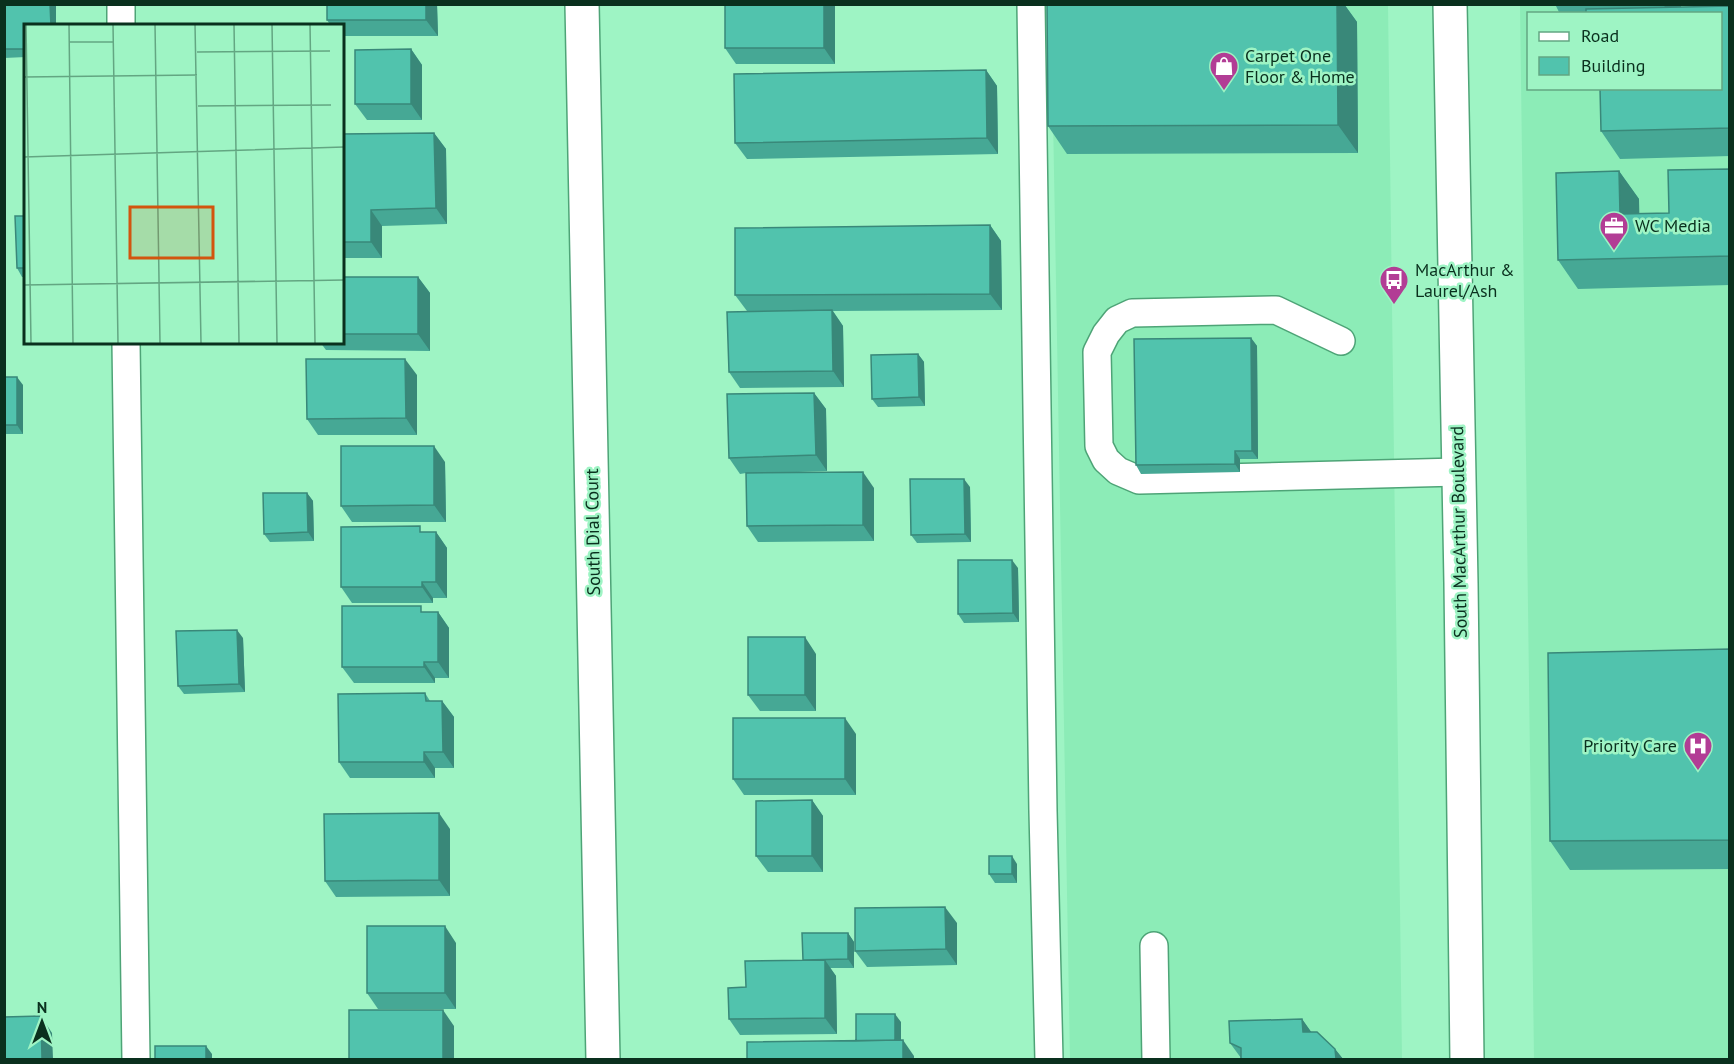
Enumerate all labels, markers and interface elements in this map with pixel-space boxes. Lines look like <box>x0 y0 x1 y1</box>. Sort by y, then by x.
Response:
legend <box>1527 12 1722 90</box>
inset map <box>24 24 344 344</box>
text: Road <box>1581 24 1619 47</box>
place label: Carpet One Floor & Home <box>1245 44 1355 88</box>
shop icon: Carpet One Floor & Home <box>1208 50 1240 92</box>
text: Building <box>1581 54 1645 77</box>
office icon: WC Media <box>1598 210 1630 252</box>
place label: WC Media <box>1635 214 1711 237</box>
place label: MacArthur & Laurel/Ash <box>1415 258 1515 302</box>
bus stop icon: MacArthur & Laurel/Ash <box>1378 264 1410 306</box>
street label: South MacArthur Boulevard <box>1445 426 1472 638</box>
street label: South Dial Court <box>580 468 605 596</box>
hospital icon: Priority Care <box>1682 730 1714 772</box>
place label: Priority Care <box>1583 734 1677 757</box>
north arrow <box>12 992 72 1052</box>
text: N <box>37 997 47 1017</box>

